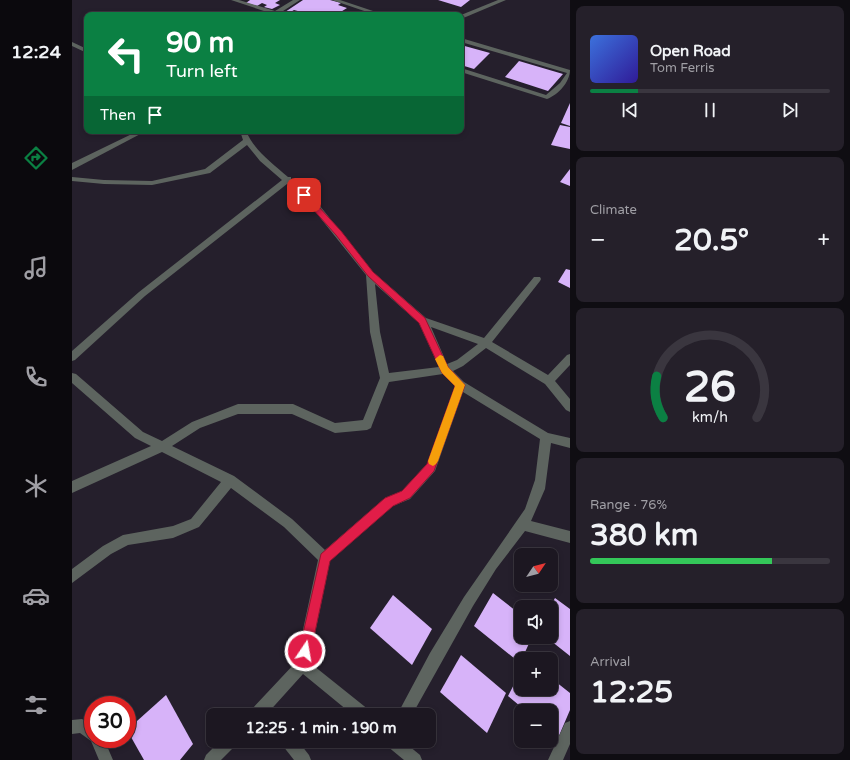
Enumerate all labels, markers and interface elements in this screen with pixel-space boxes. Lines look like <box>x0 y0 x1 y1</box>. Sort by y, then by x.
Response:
text: 90 m <box>166 26 234 60</box>
icon: left <box>100 28 152 80</box>
text: 12:24 <box>11 41 61 63</box>
text: Open Road <box>650 42 731 60</box>
text: Turn left <box>166 60 238 82</box>
text: Tom Ferris <box>650 60 714 76</box>
icon: previous <box>619 99 641 121</box>
icon: pause <box>699 99 721 121</box>
icon: next <box>779 99 801 121</box>
icon: arrive <box>144 104 166 126</box>
text: Then <box>100 106 136 124</box>
icon: directions <box>22 144 50 172</box>
pin <box>287 178 321 212</box>
icon: arrive <box>293 184 315 206</box>
text: Climate <box>590 202 637 218</box>
text: 20.5° <box>674 222 749 259</box>
text: − <box>590 227 606 253</box>
text: + <box>818 227 830 253</box>
icon: music <box>22 254 50 282</box>
icon: phone <box>22 363 50 391</box>
text: 26 <box>684 363 736 413</box>
text: km/h <box>692 409 728 426</box>
icon: climate <box>22 472 50 500</box>
text: Range · 76% <box>590 497 667 513</box>
text: 380 km <box>590 517 698 554</box>
north arrow <box>514 548 558 592</box>
map controls <box>514 548 558 748</box>
icon: car <box>22 582 50 610</box>
button: sound <box>514 600 558 644</box>
position arrow <box>284 630 326 672</box>
button: + <box>514 652 558 696</box>
text: Arrival <box>590 654 630 670</box>
text: 12:25 <box>590 674 673 711</box>
icon: filters <box>22 691 50 719</box>
speed limit sign: 30 <box>84 696 136 748</box>
button: − <box>514 704 558 748</box>
text: 12:25 · 1 min · 190 m <box>246 719 396 737</box>

